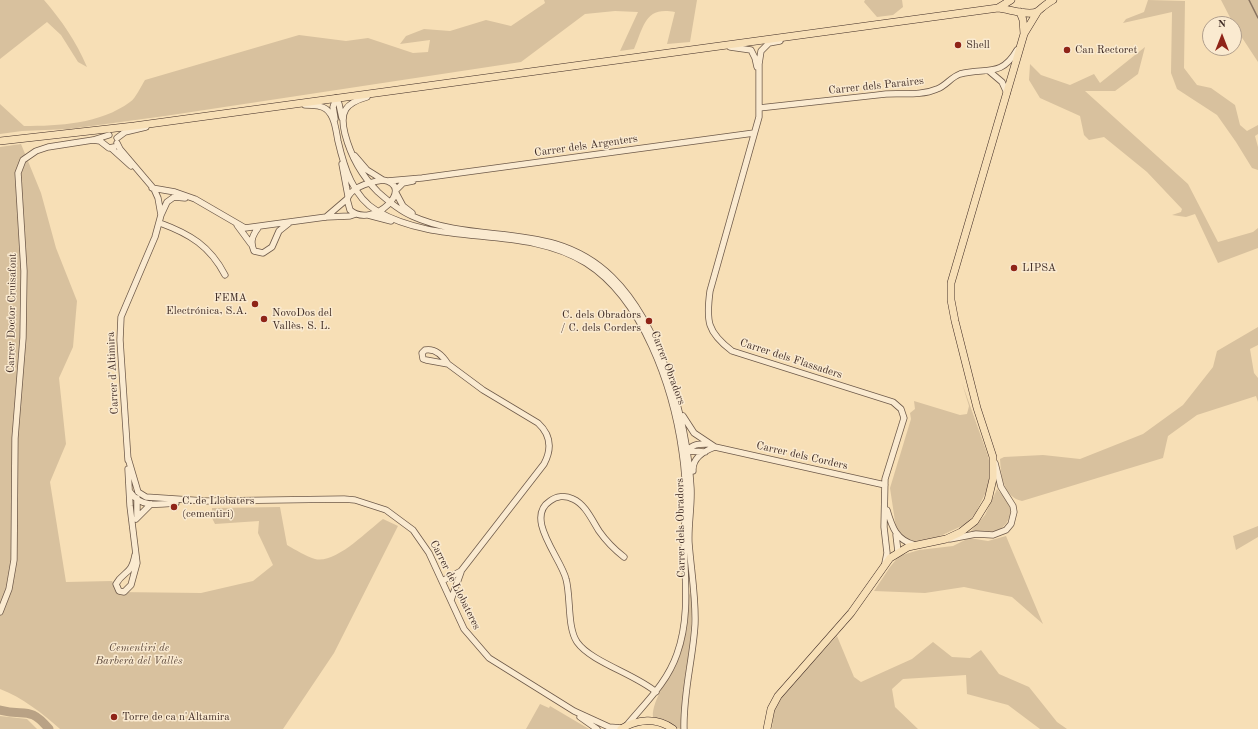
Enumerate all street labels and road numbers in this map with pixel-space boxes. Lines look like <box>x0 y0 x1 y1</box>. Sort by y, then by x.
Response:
street label: Carrer dels Paraires <box>828 74 924 98</box>
street label: Carrer dels Argenters <box>534 132 638 160</box>
street label: Carrer Doctor Cruisafont <box>4 253 20 373</box>
street label: Carrer Obradors <box>648 329 688 407</box>
street label: Carrer d'Altimira <box>104 331 122 415</box>
street label: Carrer dels Flassaders <box>738 336 844 382</box>
street label: Carrer dels Corders <box>755 439 849 473</box>
street label: Carrer dels Obradors <box>674 478 688 578</box>
street label: Carrer de Llobateres <box>427 538 483 632</box>

